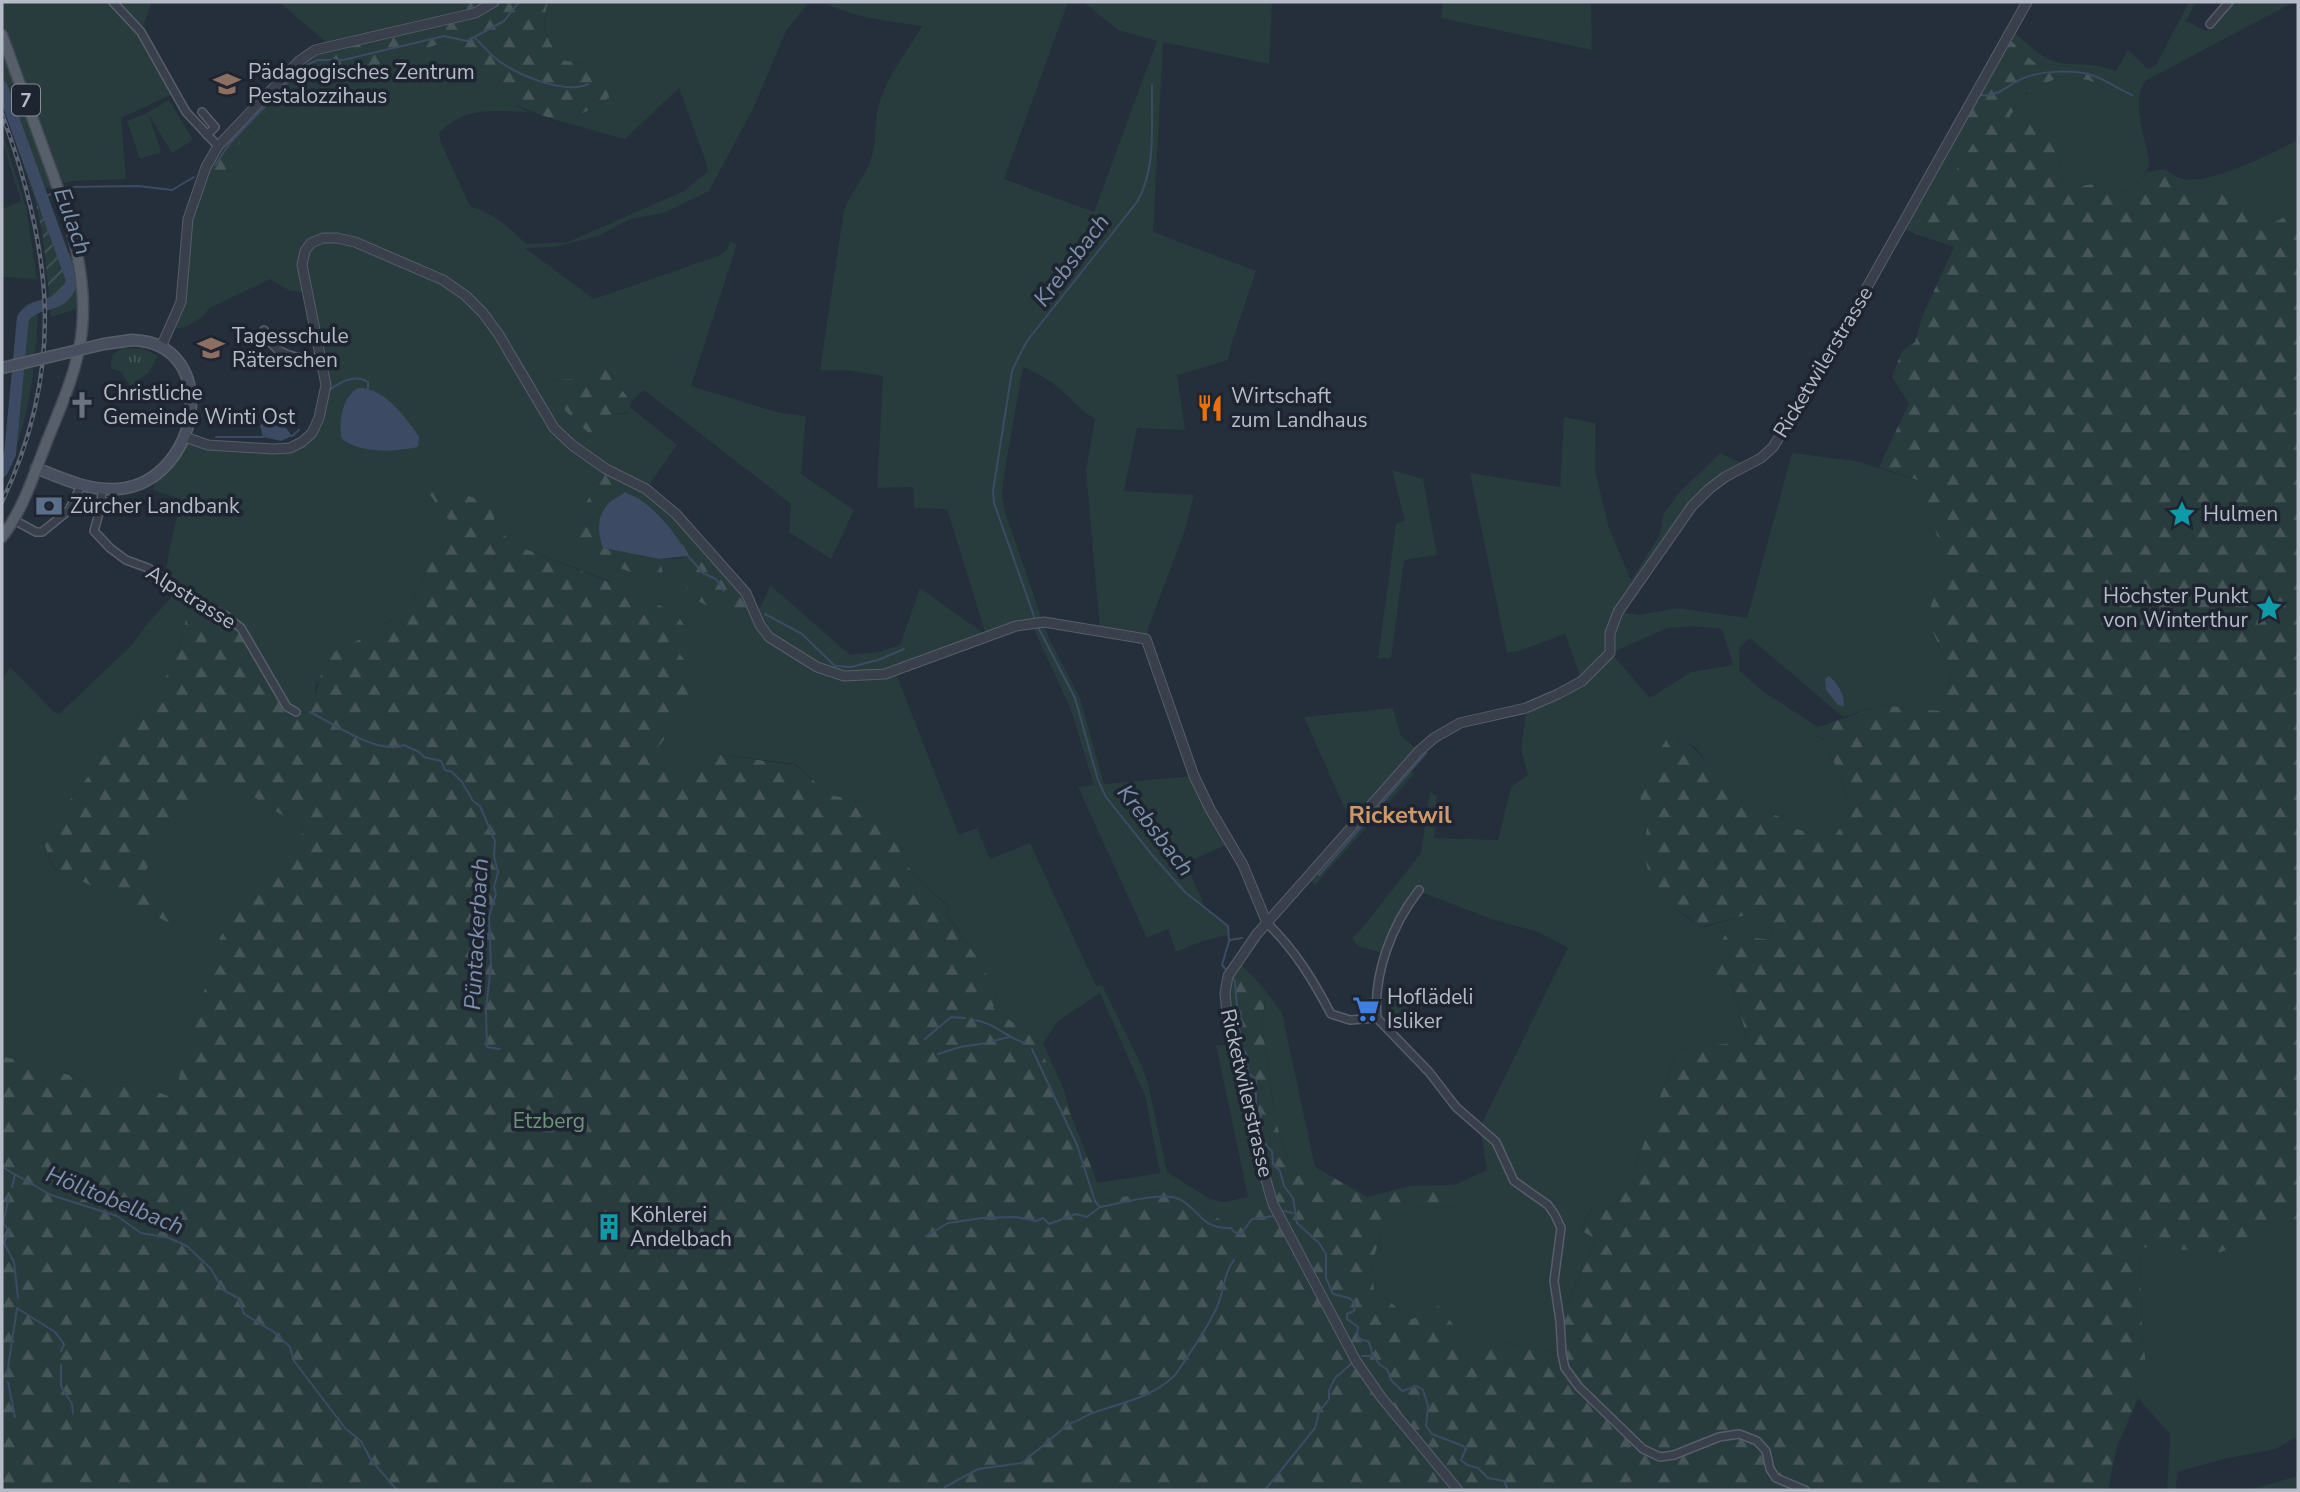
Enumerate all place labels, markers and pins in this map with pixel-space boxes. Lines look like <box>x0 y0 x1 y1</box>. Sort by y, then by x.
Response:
place label: Pädagogisches Zentrum Pestalozzihaus <box>248 58 475 110</box>
school or university icon: Pädagogisches Zentrum Pestalozzihaus <box>212 69 242 99</box>
place label: Tagesschule Räterschen <box>232 322 349 374</box>
school or university icon: Tagesschule Räterschen <box>196 333 226 363</box>
place label: Christliche Gemeinde Winti Ost <box>103 379 296 431</box>
place label: Wirtschaft zum Landhaus <box>1231 382 1368 434</box>
church icon: Christliche Gemeinde Winti Ost <box>67 390 97 420</box>
restaurant icon: Wirtschaft zum Landhaus <box>1195 393 1225 423</box>
bank icon: Zürcher Landbank <box>34 491 64 521</box>
place label: Zürcher Landbank <box>70 492 240 520</box>
place icon: Hulmen <box>2167 499 2197 529</box>
place label: Hulmen <box>2203 500 2278 528</box>
place label: Höchster Punkt von Winterthur <box>2103 582 2249 634</box>
place icon: Höchster Punkt von Winterthur <box>2254 593 2284 623</box>
place label: Hoflädeli Isliker <box>1387 983 1473 1035</box>
supermarket icon: Hoflädeli Isliker <box>1351 994 1381 1024</box>
place label: Köhlerei Andelbach <box>630 1201 732 1253</box>
building icon: Köhlerei Andelbach <box>594 1212 624 1242</box>

